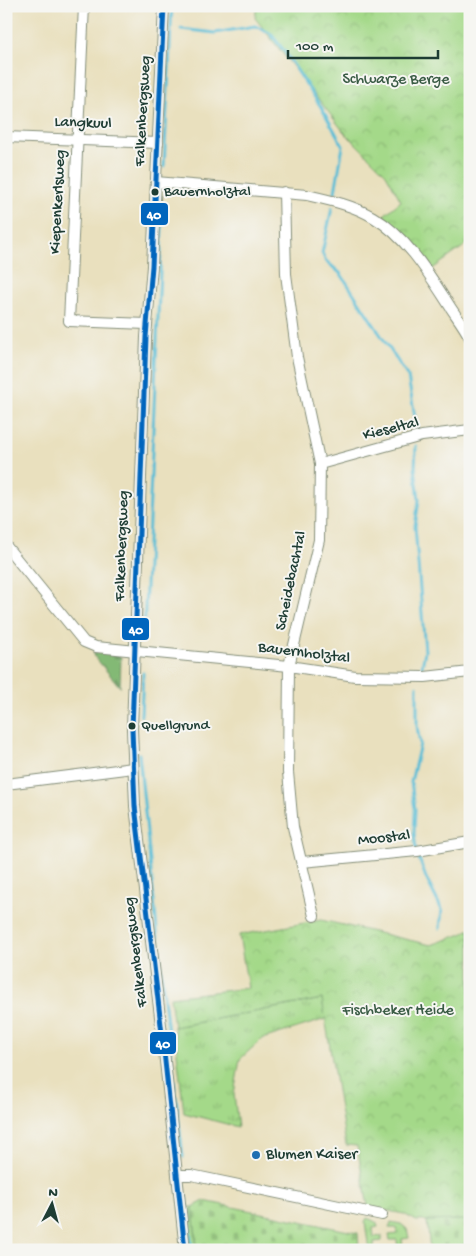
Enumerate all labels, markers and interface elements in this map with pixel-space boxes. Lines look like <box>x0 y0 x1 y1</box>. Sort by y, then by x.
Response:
scale bar <box>288 28 438 60</box>
text: 100 m <box>295 38 334 56</box>
street label: Falkenbergsweg <box>132 55 156 168</box>
park label: Schwarze Berge <box>343 71 450 90</box>
street label: Langkuul <box>54 114 112 134</box>
street label: Kiepenkerlsweg <box>47 149 71 255</box>
place label: Bauernholztal <box>163 183 251 201</box>
marker: Bauernholztal <box>150 187 160 197</box>
line badge: 40 <box>140 202 169 226</box>
text: 40 <box>146 208 161 225</box>
street label: Kieseltal <box>361 414 421 446</box>
street label: Falkenbergsweg <box>112 490 134 603</box>
street label: Scheidebachtal <box>272 530 312 632</box>
line badge: 40 <box>121 617 150 641</box>
text: 40 <box>128 623 143 640</box>
street label: Bauernholztal <box>256 639 351 669</box>
place label: Quellgrund <box>141 717 210 735</box>
marker: Quellgrund <box>127 721 137 731</box>
street label: Moostal <box>357 827 411 851</box>
street label: Falkenbergsweg <box>121 896 153 1009</box>
park label: Fischbeker Heide <box>341 1002 455 1021</box>
line badge: 40 <box>149 1031 177 1055</box>
text: 40 <box>155 1037 170 1054</box>
place label: Blumen Kaiser <box>265 1146 359 1165</box>
marker: Blumen Kaiser <box>250 1149 262 1161</box>
north arrow <box>28 1178 78 1228</box>
text: N <box>48 1185 59 1202</box>

